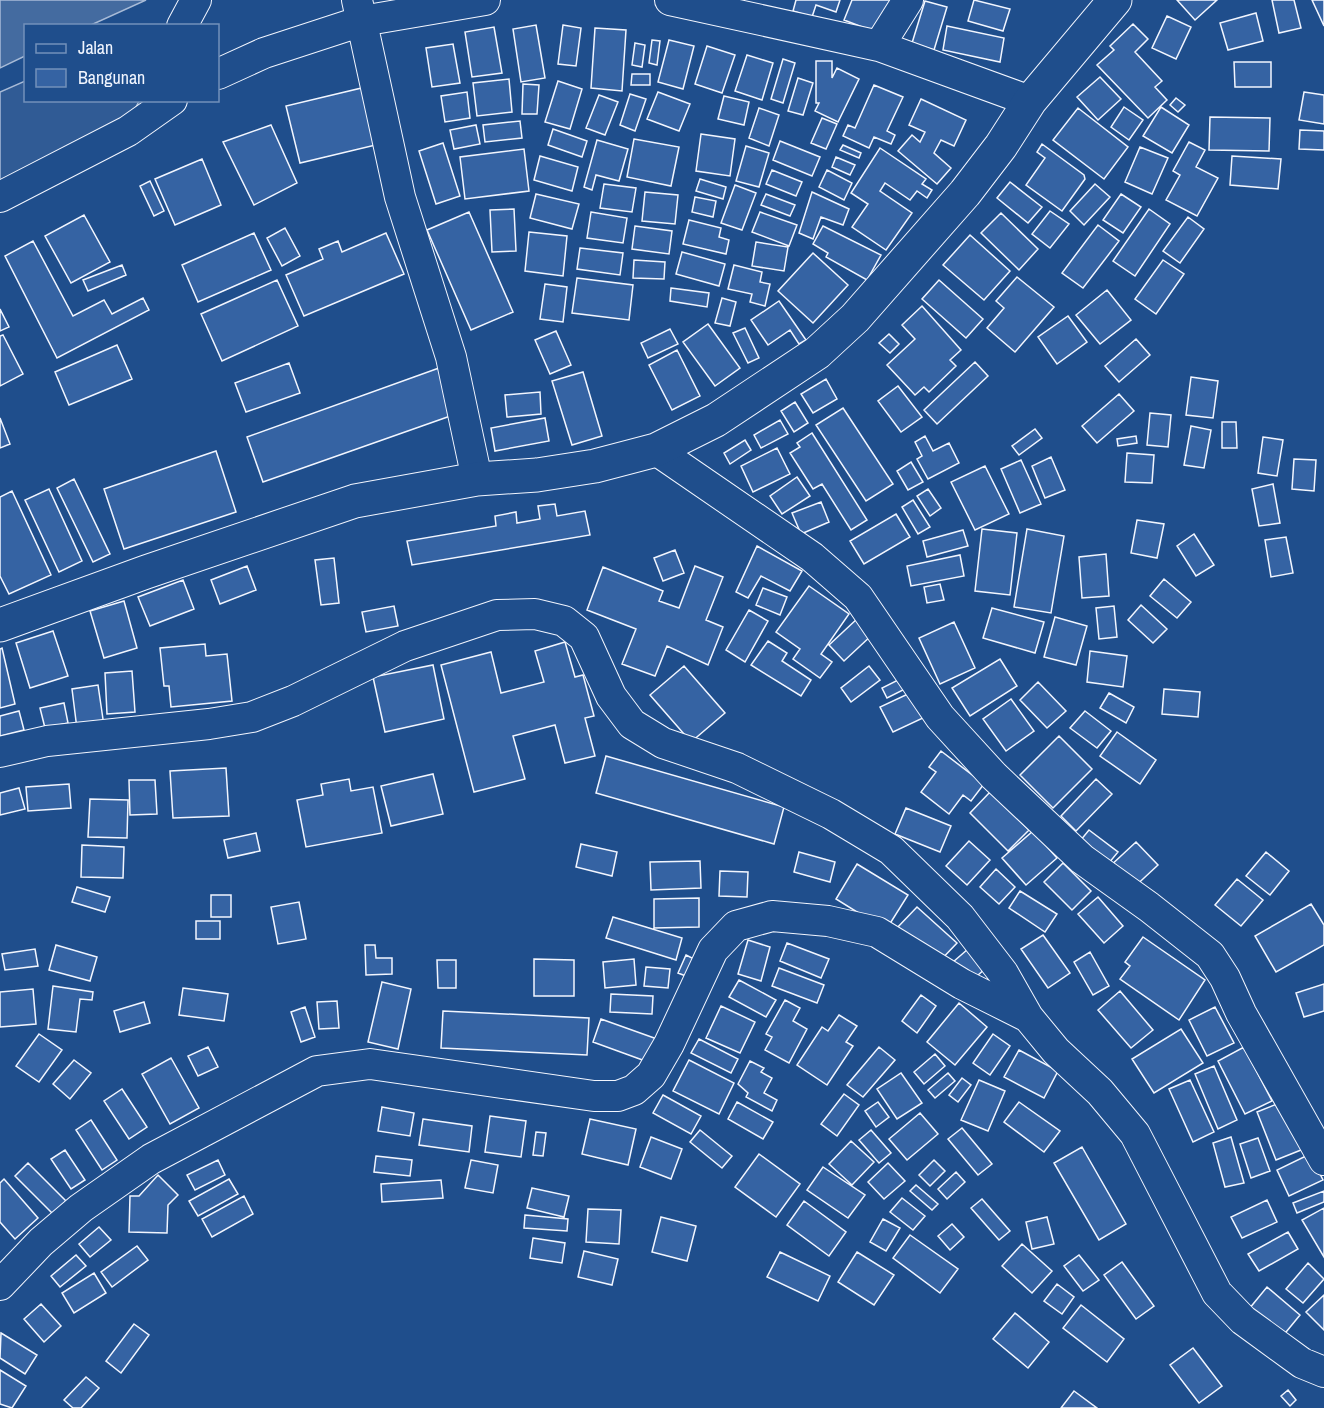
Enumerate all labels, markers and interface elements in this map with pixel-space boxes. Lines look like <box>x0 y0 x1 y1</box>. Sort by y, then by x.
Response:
legend <box>24 24 219 102</box>
text: Jalan <box>78 35 113 60</box>
text: Bangunan <box>78 65 145 90</box>

